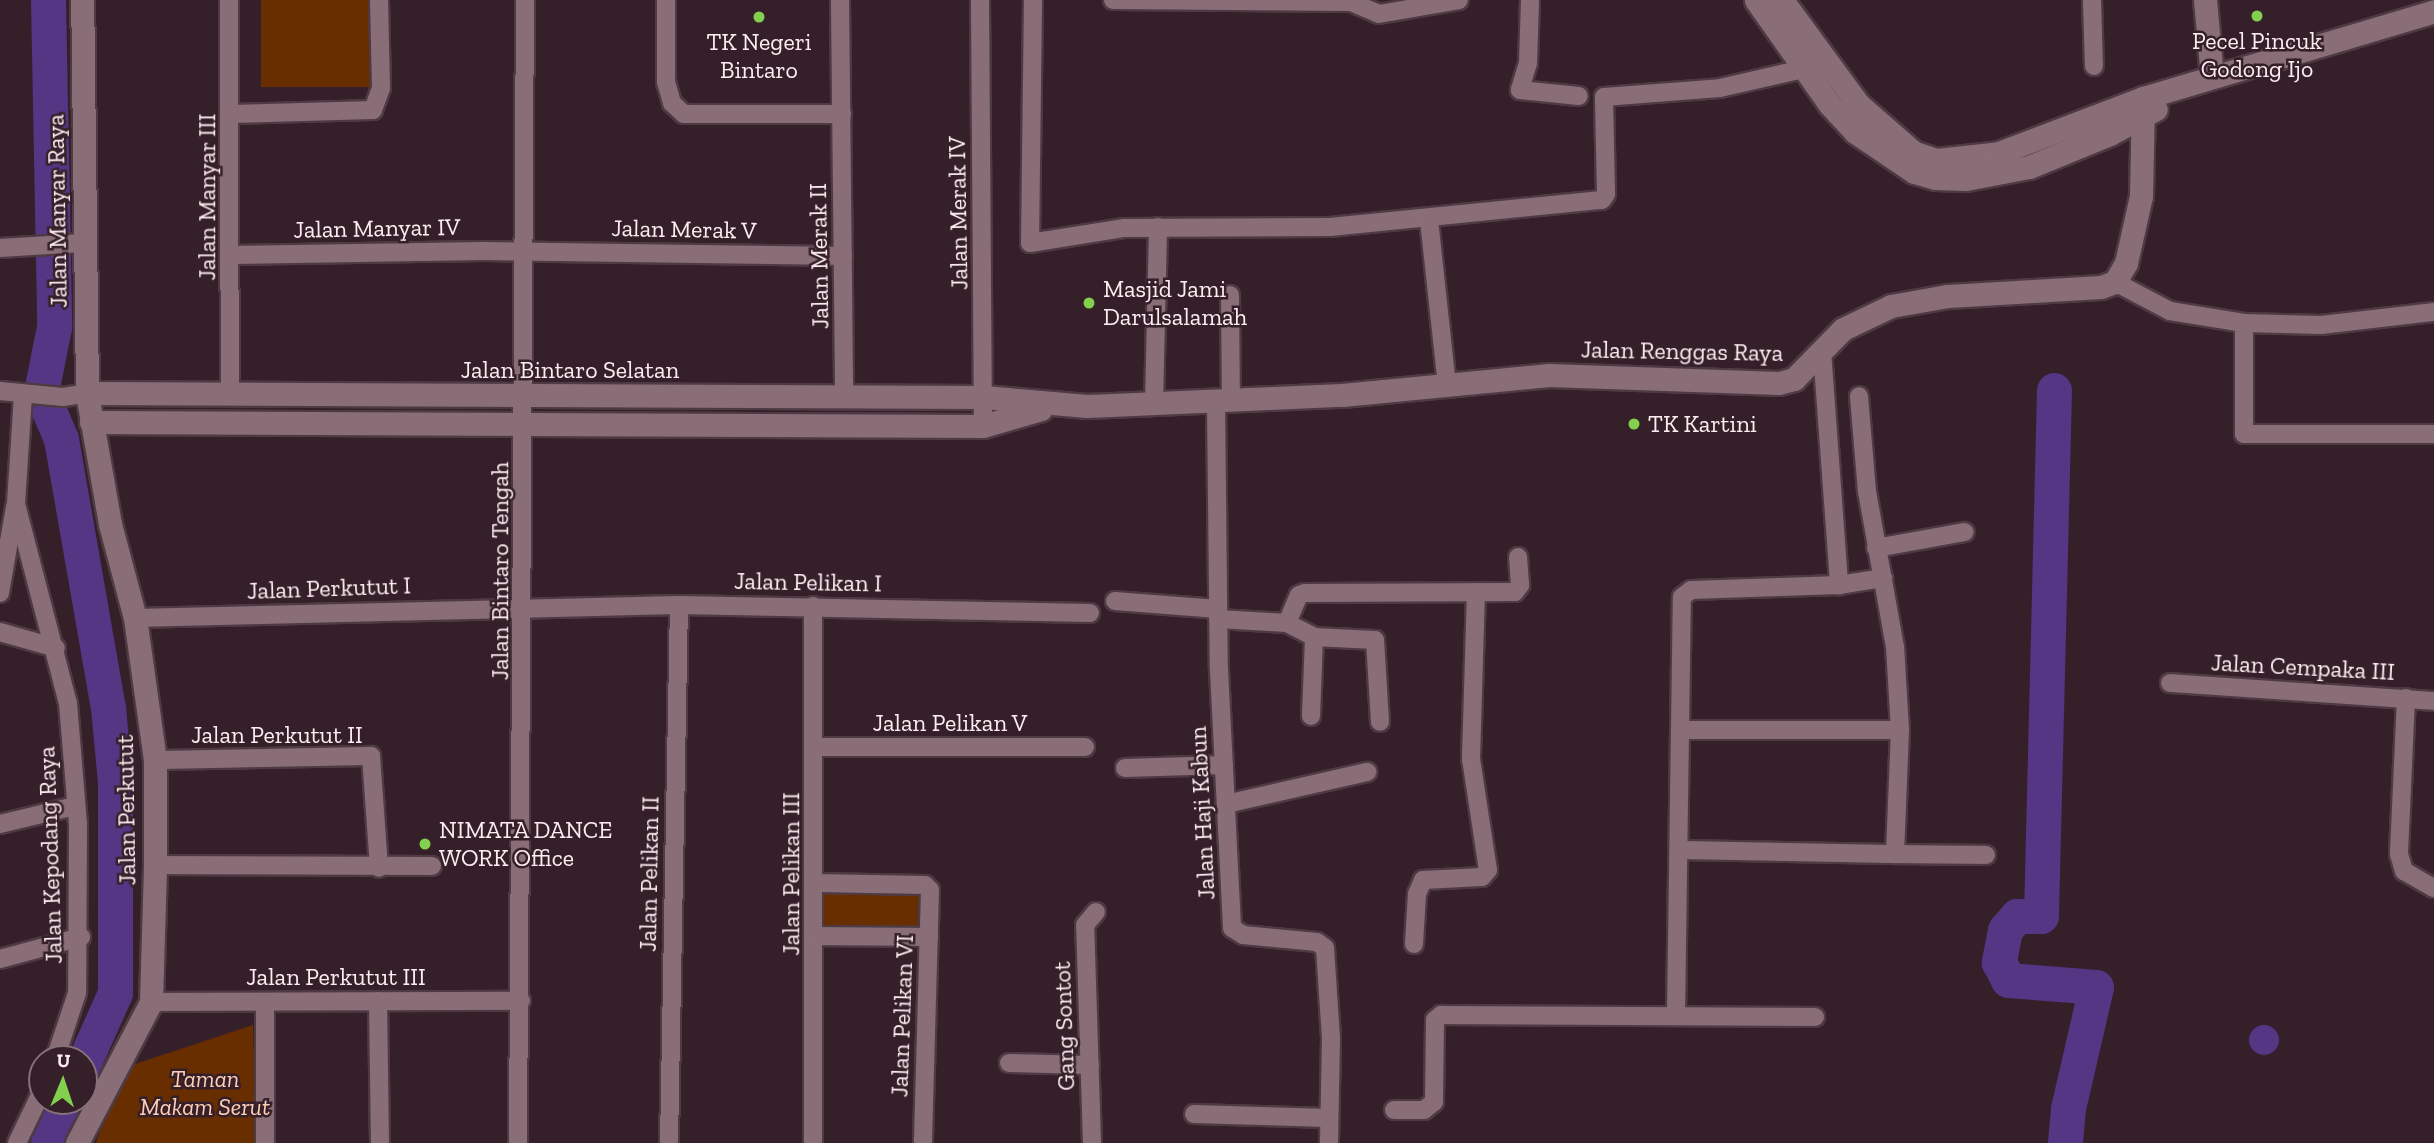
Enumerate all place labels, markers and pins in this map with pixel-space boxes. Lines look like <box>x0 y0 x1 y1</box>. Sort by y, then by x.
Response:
marker: Pecel Pincuk Godong Ijo <box>2249 8 2265 24</box>
marker: TK Negeri Bintaro <box>751 9 767 25</box>
place label: Pecel Pincuk Godong Ijo <box>2192 27 2322 83</box>
place label: TK Negeri Bintaro <box>706 28 812 84</box>
place label: Masjid Jami Darulsalamah <box>1103 275 1247 331</box>
marker: Masjid Jami Darulsalamah <box>1081 295 1097 311</box>
place label: TK Kartini <box>1648 410 1757 438</box>
marker: TK Kartini <box>1626 416 1642 432</box>
place label: NIMATA DANCE WORK Office <box>439 816 613 872</box>
marker: NIMATA DANCE WORK Office <box>417 836 433 852</box>

